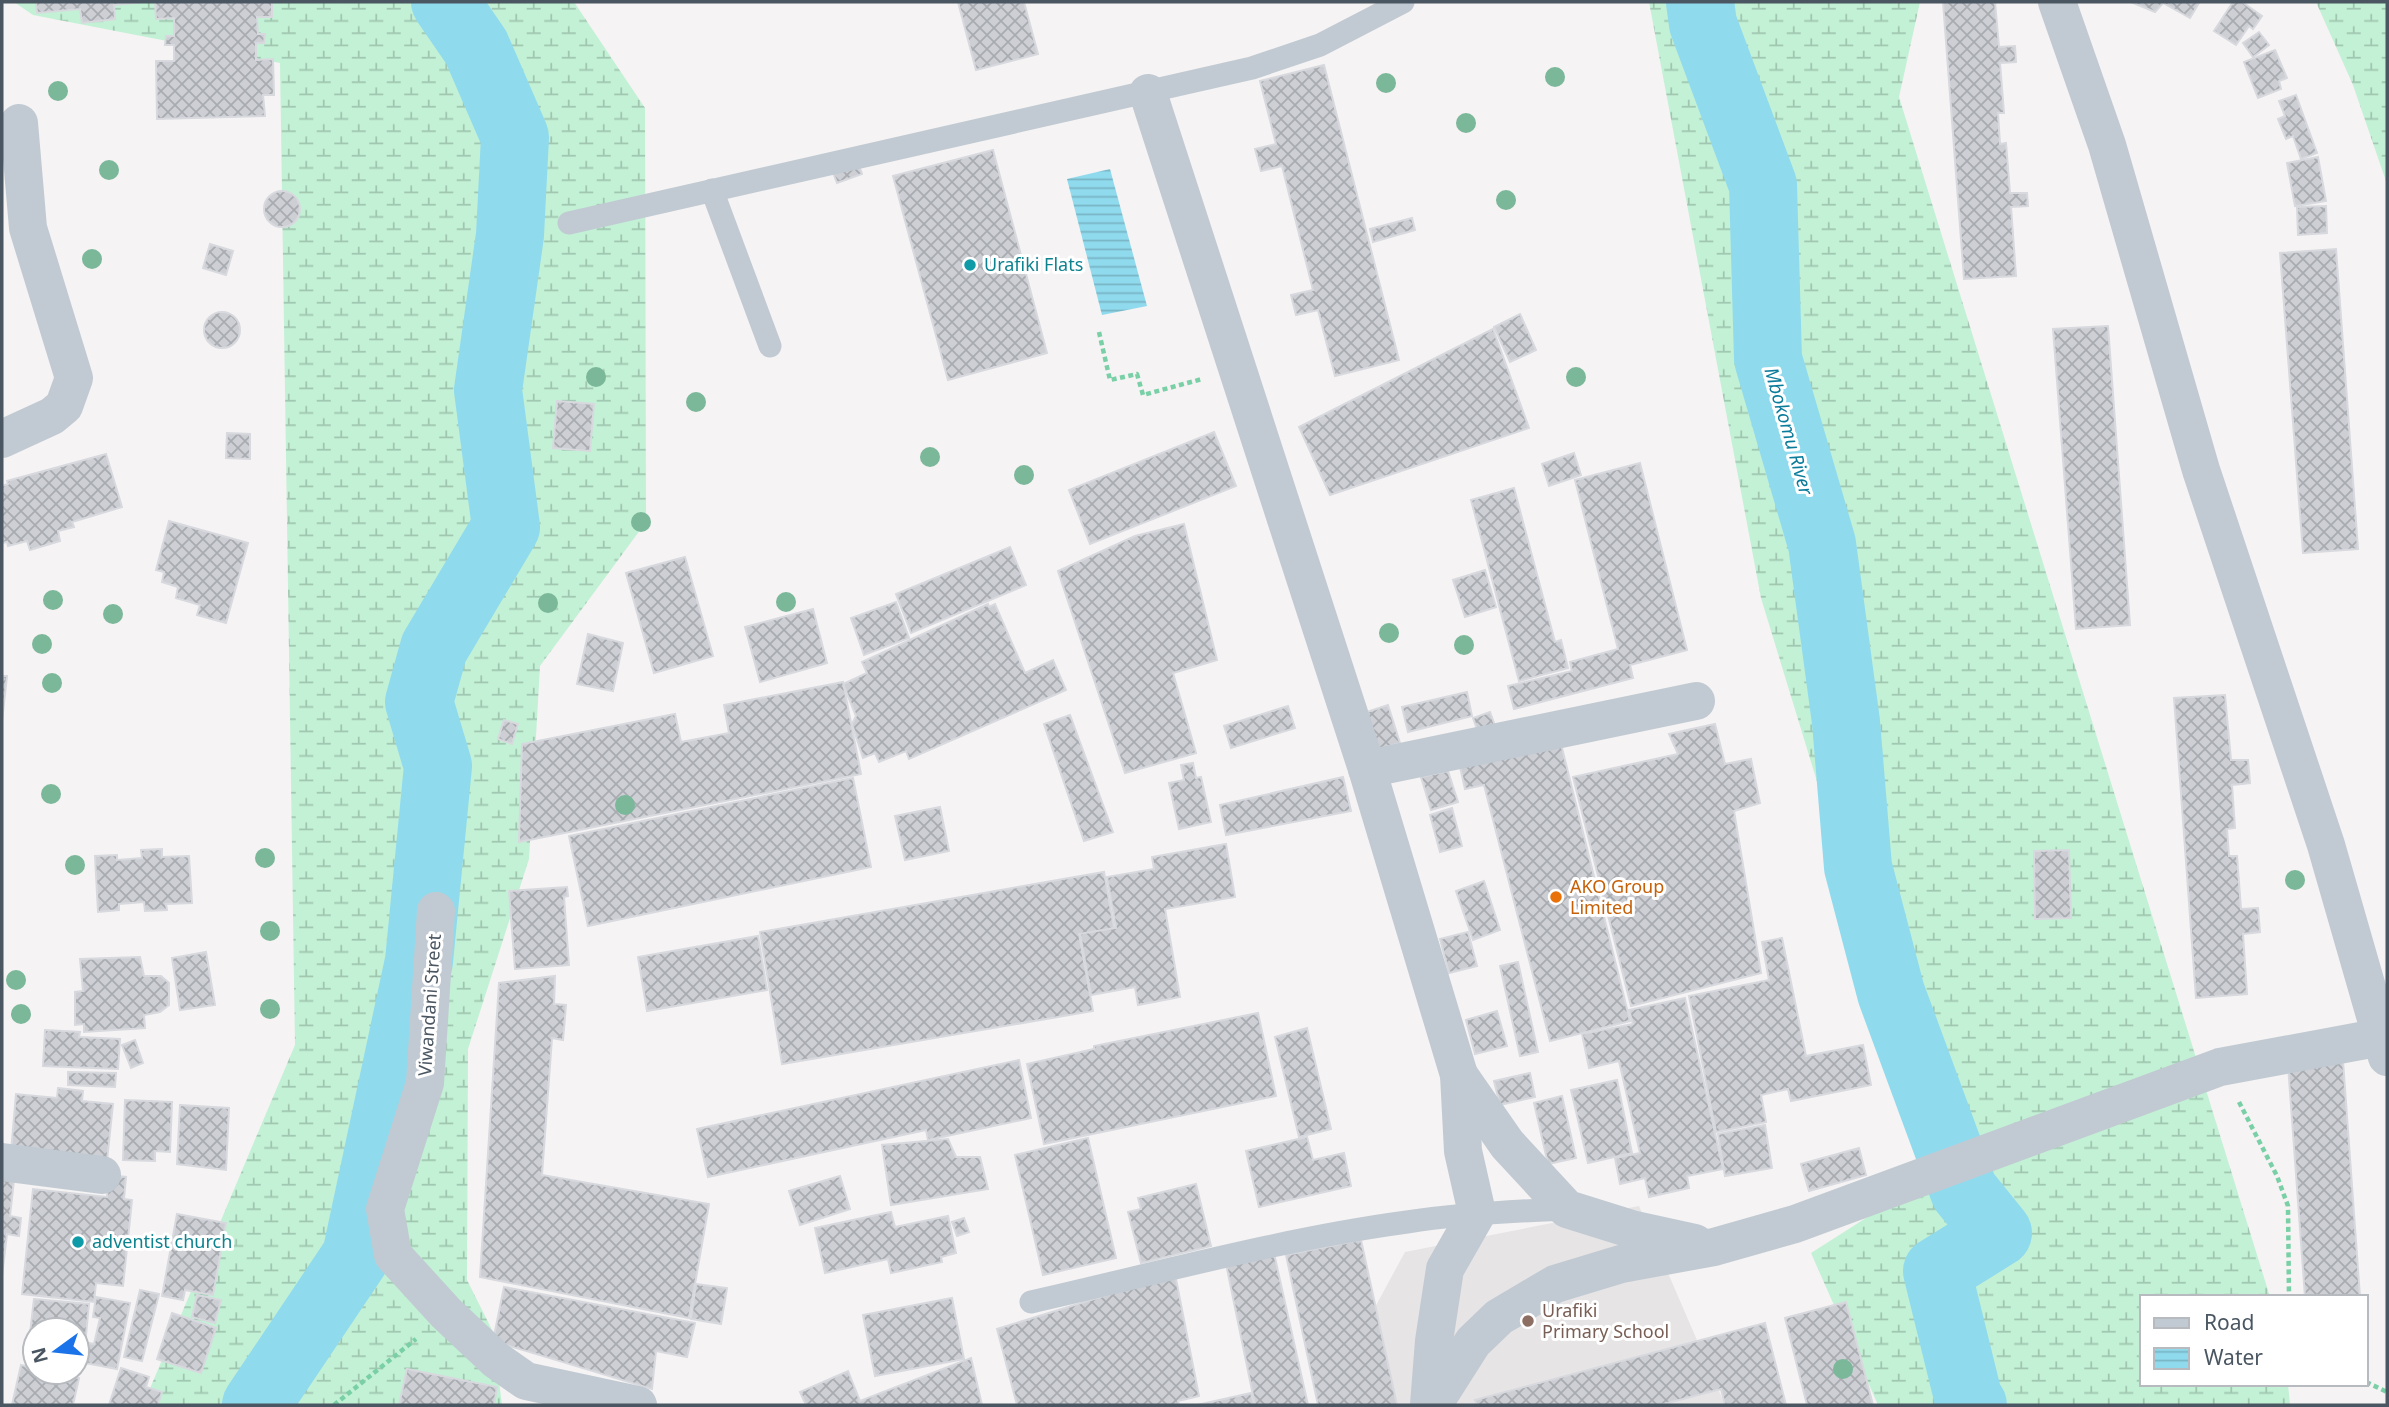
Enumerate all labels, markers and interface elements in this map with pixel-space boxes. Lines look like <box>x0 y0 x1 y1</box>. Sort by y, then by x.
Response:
place label: Urafiki Flats <box>984 252 1083 276</box>
marker: Urafiki Flats <box>962 257 978 273</box>
water label: Mbokomu River <box>1758 364 1820 499</box>
place label: AKO Group Limited <box>1570 874 1664 919</box>
marker: AKO Group Limited <box>1548 889 1564 905</box>
street label: Viwandani Street <box>412 932 446 1077</box>
place label: adventist church <box>92 1229 232 1253</box>
marker: adventist church <box>70 1234 86 1250</box>
legend <box>2140 1295 2368 1386</box>
place label: Urafiki Primary School <box>1542 1298 1669 1343</box>
text: Road <box>2204 1308 2254 1336</box>
marker: Urafiki Primary School <box>1520 1313 1536 1329</box>
north arrow <box>21 1316 91 1386</box>
text: Water <box>2204 1343 2263 1371</box>
text: N <box>25 1345 54 1366</box>

